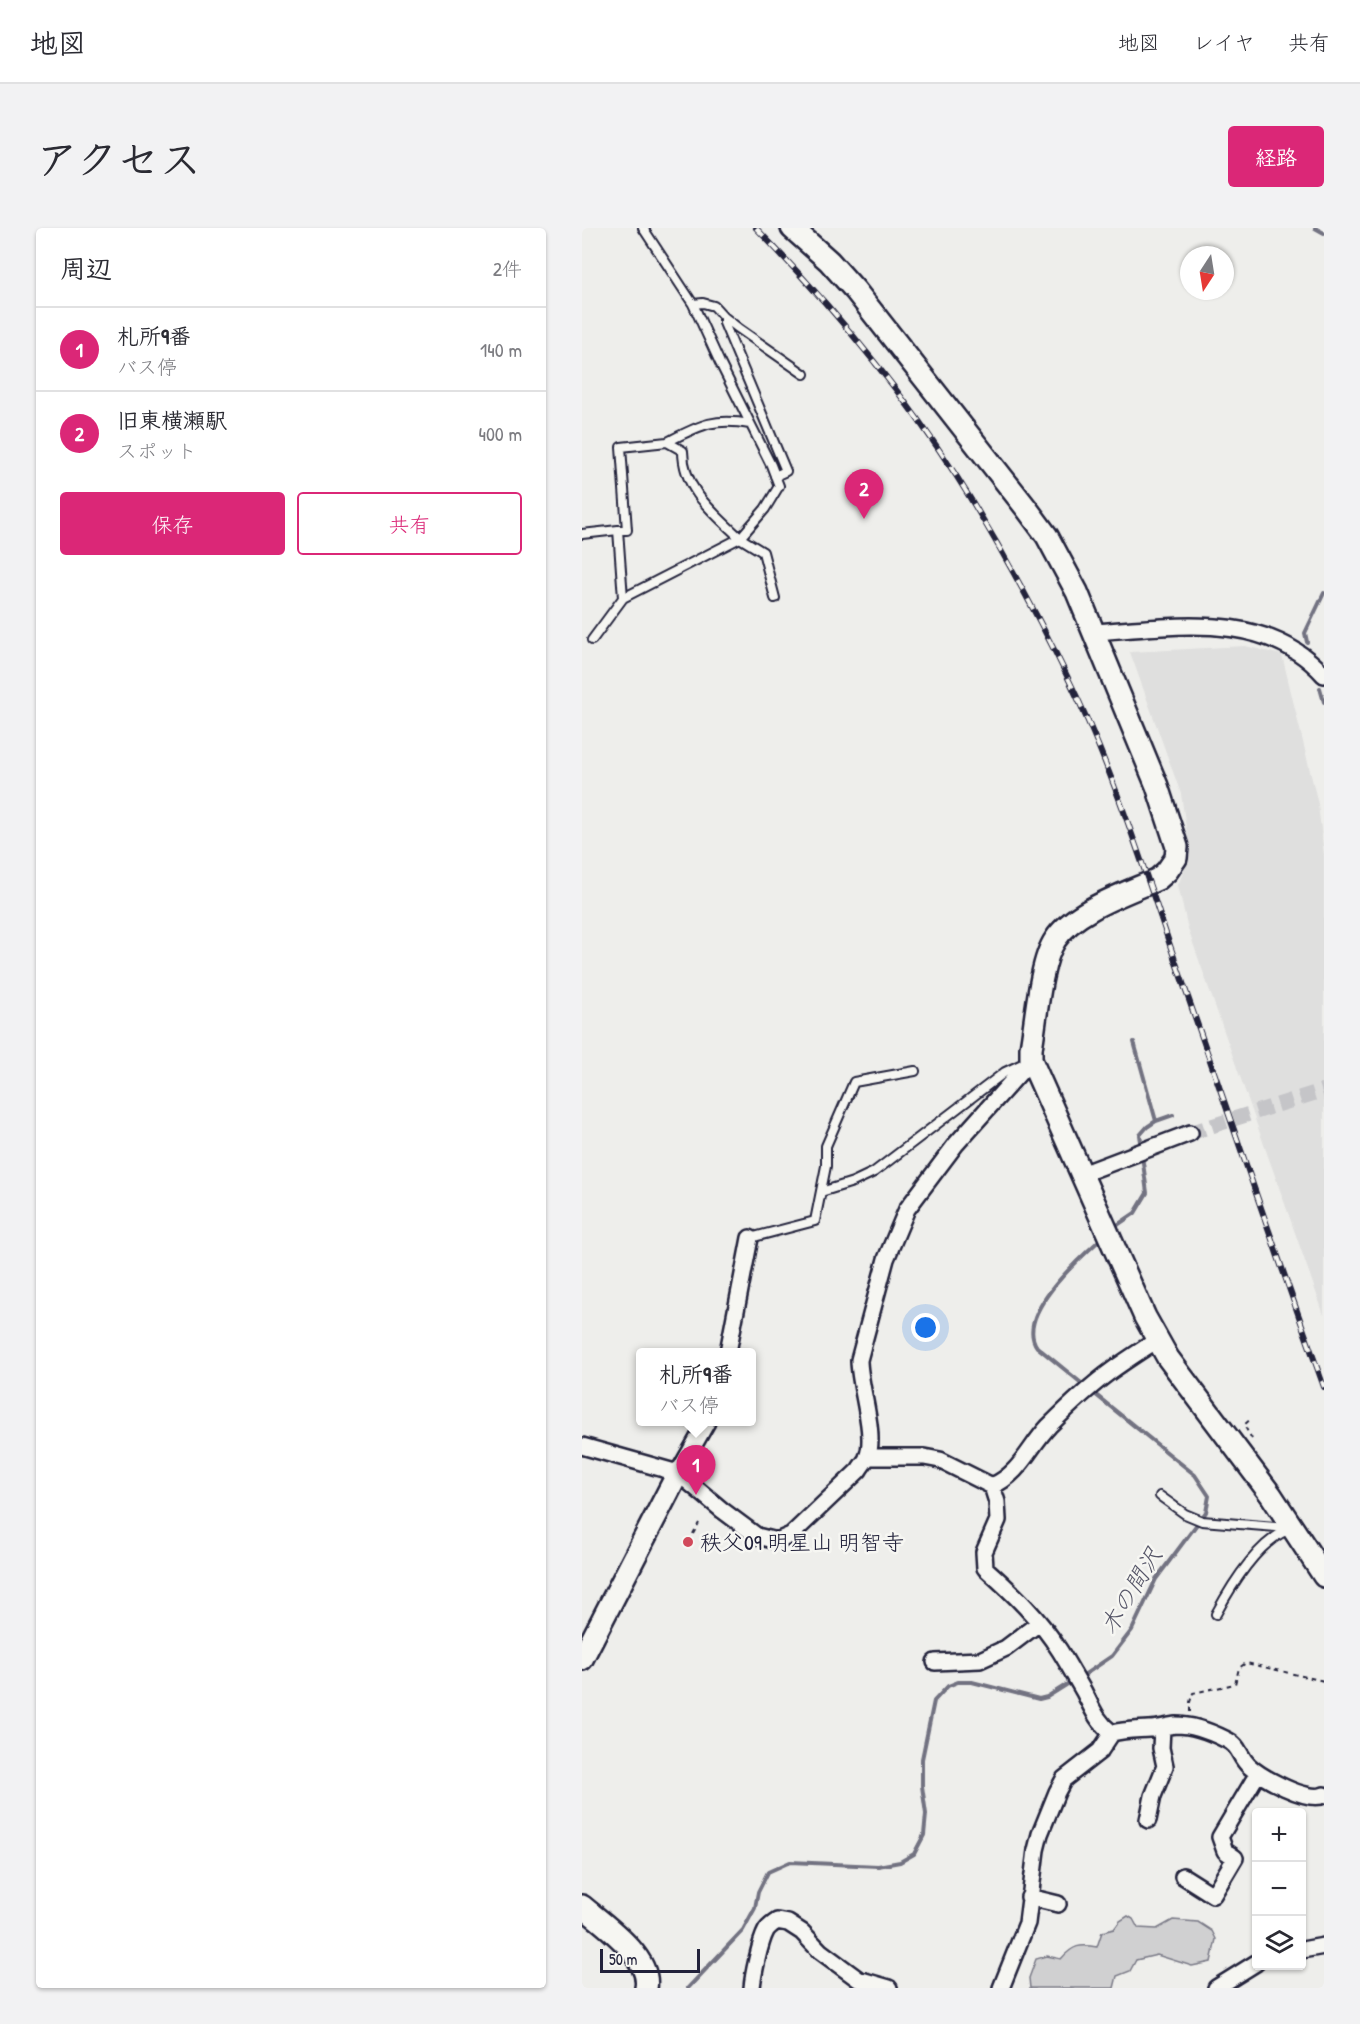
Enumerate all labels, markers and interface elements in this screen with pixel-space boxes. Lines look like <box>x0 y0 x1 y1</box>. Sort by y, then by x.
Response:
text: 地図 <box>30 24 86 62</box>
text: 地図 <box>1118 28 1160 57</box>
text: レイヤ <box>1193 28 1255 57</box>
text: 共有 <box>1288 28 1330 57</box>
button: 経路 <box>1228 126 1324 187</box>
text: アクセス <box>36 130 201 187</box>
north arrow <box>1180 246 1234 300</box>
text: 周辺 <box>60 251 112 286</box>
text: 2件 <box>493 255 522 282</box>
text: 札所9番 <box>117 321 191 351</box>
text: 1 <box>76 336 83 363</box>
text: 140 m <box>480 336 522 363</box>
text: バス停 <box>117 353 177 380</box>
text: 旧東横瀬駅 <box>117 405 227 435</box>
text: 2 <box>75 420 84 447</box>
text: 400 m <box>478 420 522 447</box>
text: スポット <box>117 437 197 464</box>
pin: 2 <box>844 470 884 519</box>
button: 保存 <box>60 492 285 555</box>
button: 共有 <box>297 492 522 555</box>
your location <box>911 1313 940 1342</box>
popup <box>636 1348 756 1426</box>
text: 札所9番 <box>659 1359 733 1389</box>
text: バス停 <box>659 1391 719 1418</box>
pin: 1 <box>676 1446 716 1495</box>
place label: 秩父09 明星山 明智寺 <box>700 1527 904 1557</box>
marker: 秩父09 明星山 明智寺 <box>681 1535 695 1549</box>
water label: 木の間沢 <box>1092 1540 1169 1640</box>
map controls <box>1252 1808 1306 1970</box>
button: + <box>1252 1808 1306 1862</box>
button: − <box>1252 1862 1306 1916</box>
button: layers <box>1252 1916 1306 1970</box>
scale bar <box>600 1946 700 1974</box>
text: 50 m <box>609 1948 638 1970</box>

